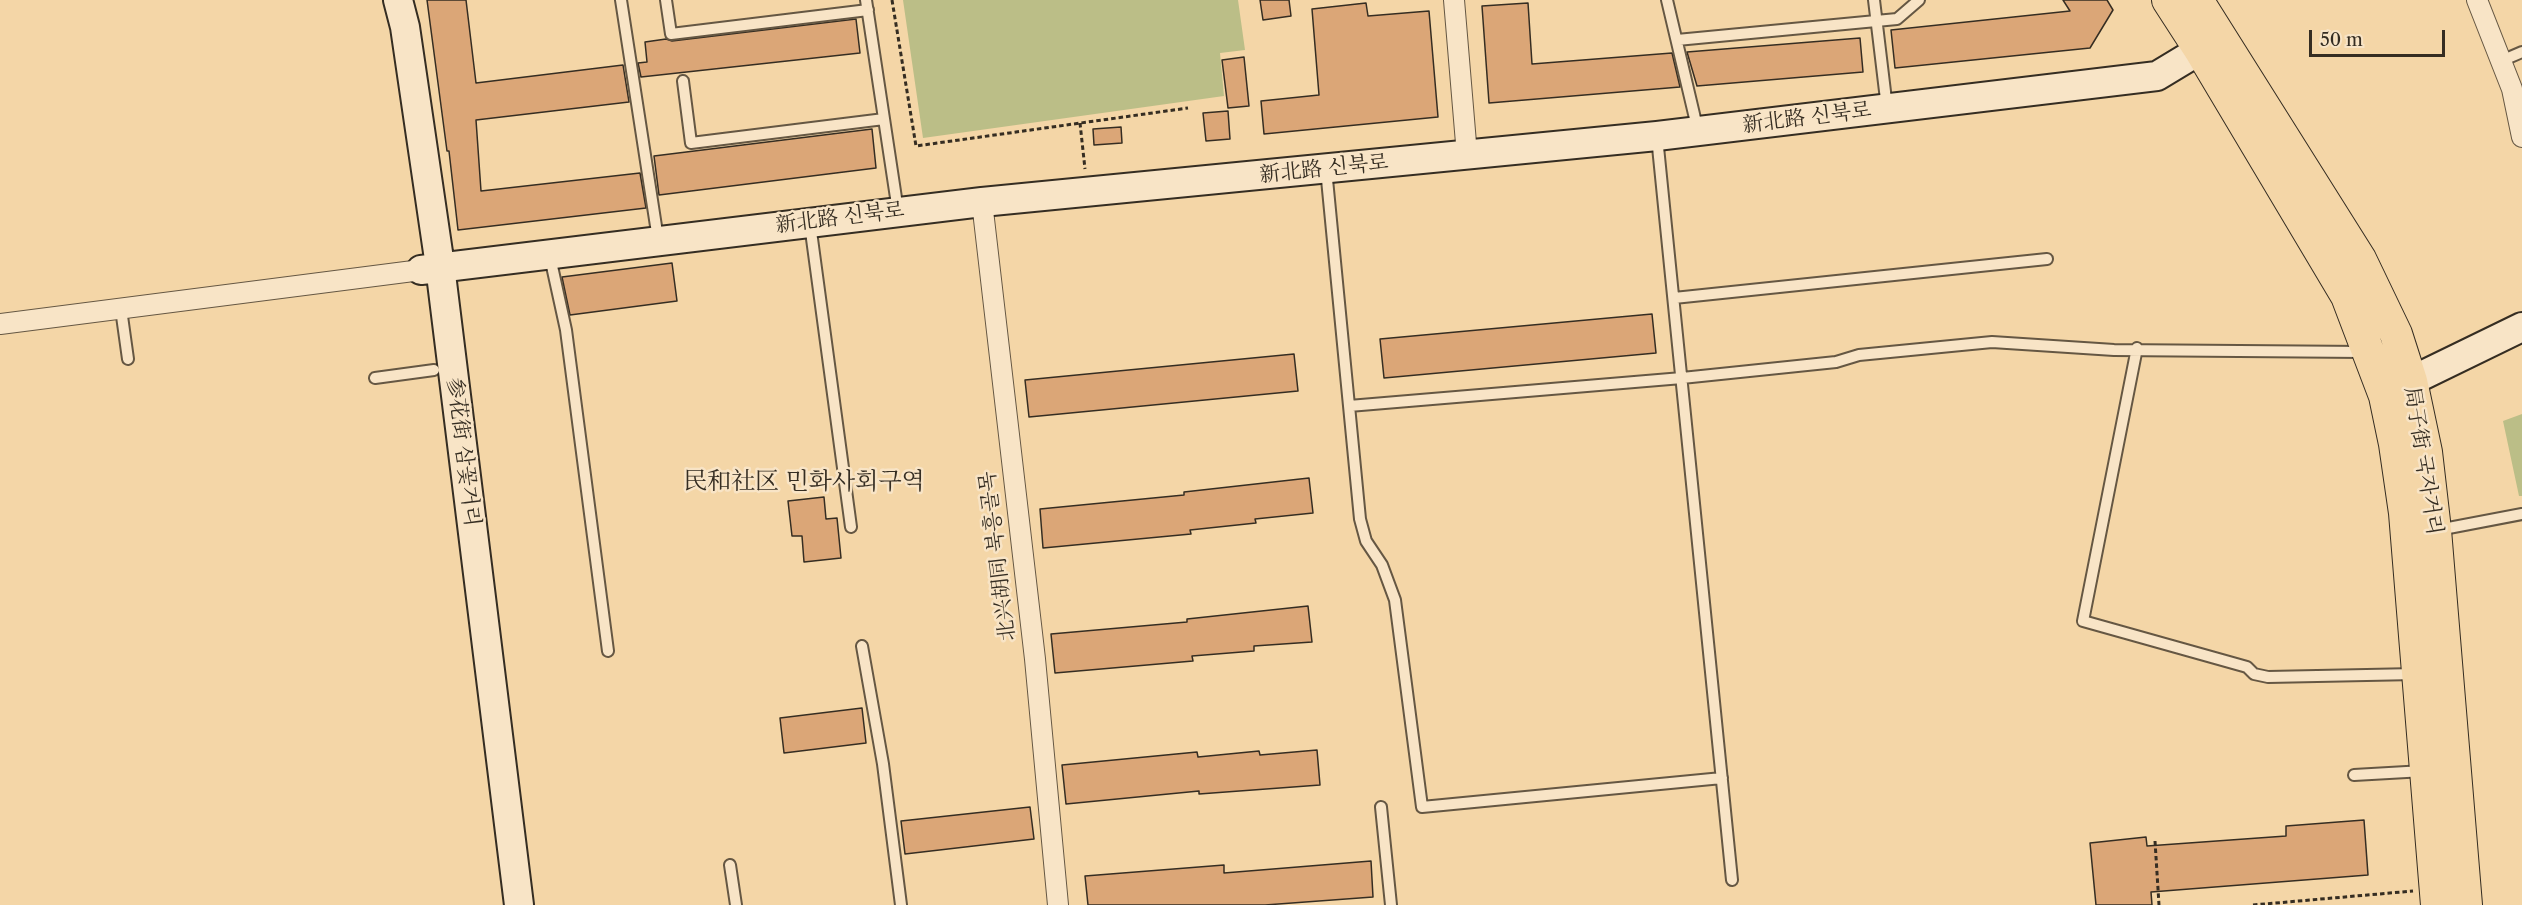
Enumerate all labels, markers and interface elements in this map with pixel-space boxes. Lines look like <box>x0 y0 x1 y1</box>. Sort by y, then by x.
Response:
scale bar <box>2312 18 2448 56</box>
text: 50 m <box>2320 29 2363 51</box>
street label: 新北路 신북로 <box>1741 98 1873 138</box>
street label: 新北路 신북로 <box>1258 150 1390 188</box>
street label: 新北路 신북로 <box>774 198 906 238</box>
street label: 参花街 삼꽃거리 <box>441 376 485 528</box>
street label: 局子街 국자거리 <box>2399 385 2447 537</box>
district label: 民和社区 민화사회구역 <box>683 468 925 496</box>
street label: 北兴胡同 북흥골목 <box>975 470 1021 642</box>

